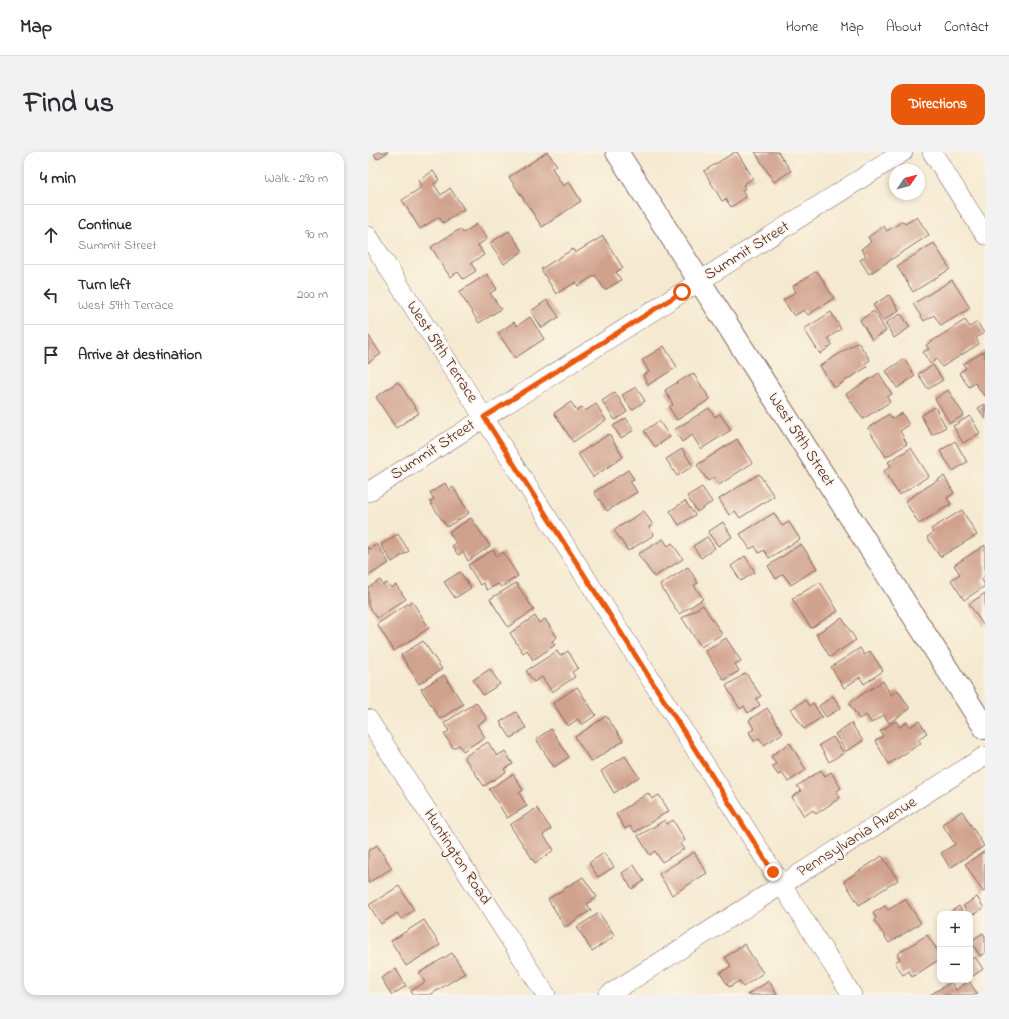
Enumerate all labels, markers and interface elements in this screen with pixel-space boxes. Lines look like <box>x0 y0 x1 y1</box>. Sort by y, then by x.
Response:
text: Map <box>20 14 52 41</box>
text: Home <box>786 17 818 38</box>
text: Map <box>840 17 864 38</box>
text: About <box>886 17 922 38</box>
text: Contact <box>944 17 989 38</box>
text: Find us <box>24 84 114 125</box>
button: Directions <box>891 84 985 125</box>
north arrow <box>889 164 925 200</box>
text: 4 min <box>40 166 76 191</box>
text: Walk · 290 m <box>264 169 328 188</box>
text: Continue <box>78 214 132 236</box>
street label: Summit Street <box>700 215 795 287</box>
icon: ahead <box>40 224 62 246</box>
text: 90 m <box>305 225 328 244</box>
text: Summit Street <box>78 236 157 255</box>
text: Turn left <box>78 274 131 296</box>
route start <box>673 283 691 301</box>
icon: left <box>40 284 62 306</box>
text: 200 m <box>297 285 328 304</box>
text: West 59th Terrace <box>78 296 173 315</box>
street label: West 59th Terrace <box>400 296 484 408</box>
icon: arrive <box>40 344 62 366</box>
text: Arrive at destination <box>78 344 202 366</box>
street label: West 59th Street <box>761 388 841 492</box>
street label: Summit Street <box>386 413 481 486</box>
street label: Pennsylvania Avenue <box>793 790 922 883</box>
street label: Huntington Road <box>417 804 497 910</box>
route end <box>764 863 782 881</box>
map controls <box>937 911 973 983</box>
button: + <box>937 911 973 947</box>
button: − <box>937 947 973 983</box>

